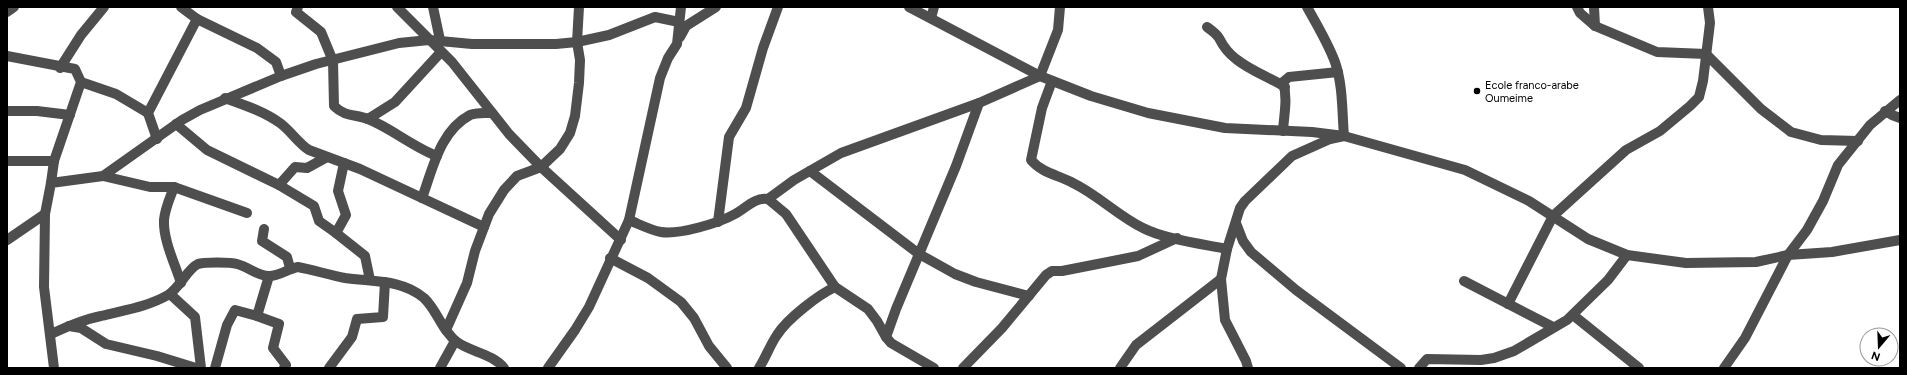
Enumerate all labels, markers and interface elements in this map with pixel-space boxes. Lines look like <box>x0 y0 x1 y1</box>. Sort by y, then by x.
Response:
place label: Ecole franco-arabe Oumeime <box>1485 79 1579 105</box>
marker: Ecole franco-arabe Oumeime <box>1472 86 1482 96</box>
north arrow <box>1859 327 1899 367</box>
text: N <box>1870 348 1882 364</box>

